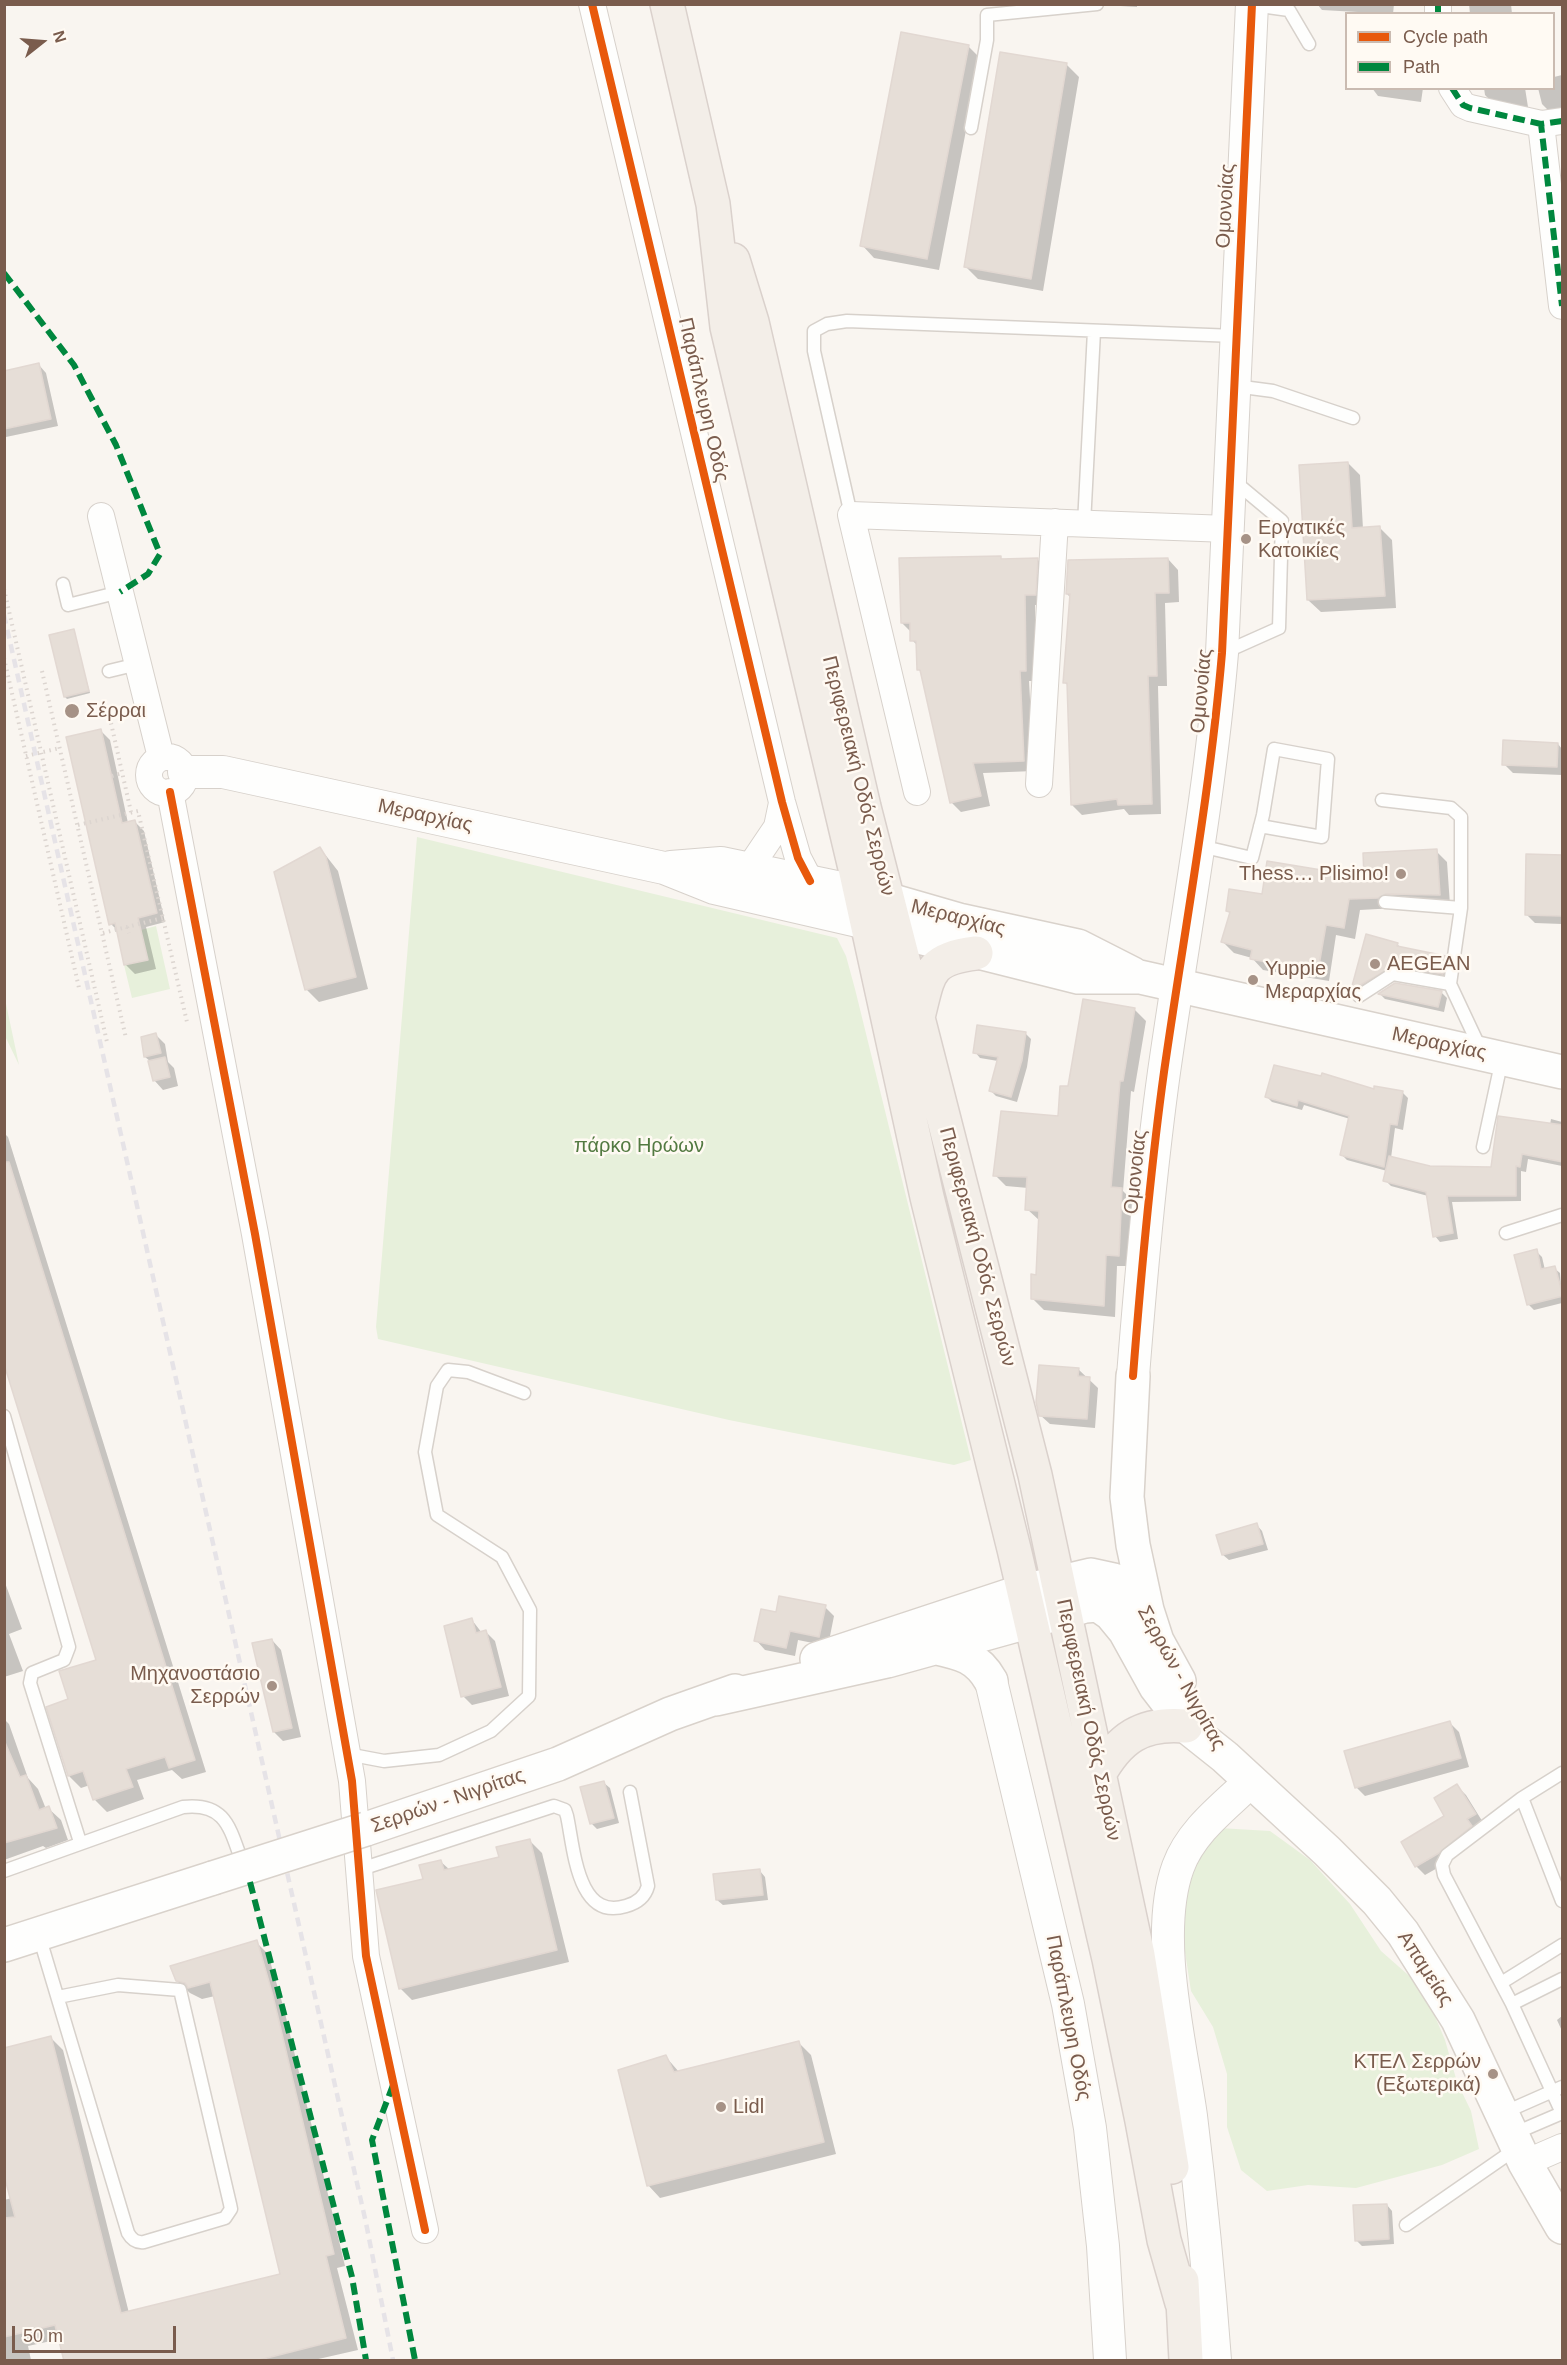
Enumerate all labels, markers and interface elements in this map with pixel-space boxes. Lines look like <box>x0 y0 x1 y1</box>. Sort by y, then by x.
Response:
north arrow <box>12 12 72 72</box>
legend <box>1345 12 1555 90</box>
text: Cycle path <box>1403 27 1488 47</box>
text: N <box>50 29 70 45</box>
text: Path <box>1403 57 1440 77</box>
street label: Ομονοίας <box>1212 163 1240 249</box>
street label: Παράπλευρη Οδός <box>672 315 734 485</box>
place label: Εργατικές Κατοικίες <box>1258 516 1345 563</box>
marker: Εργατικές Κατοικίες <box>1239 532 1253 546</box>
street label: Ομονοίας <box>1186 648 1218 734</box>
street label: Περιφερειακή Οδός Σερρών <box>817 653 899 899</box>
place label: Σέρραι <box>86 699 146 723</box>
marker: Σέρραι <box>63 702 81 720</box>
street label: Μεραρχίας <box>376 794 474 838</box>
place label: Thess… Plisimo! <box>1239 862 1389 886</box>
marker: Thess… Plisimo! <box>1394 867 1408 881</box>
street label: Μεραρχίας <box>909 895 1007 941</box>
place label: AEGEAN <box>1387 952 1470 976</box>
place label: Yuppie Μεραρχίας <box>1265 957 1361 1004</box>
marker: AEGEAN <box>1368 957 1382 971</box>
marker: Yuppie Μεραρχίας <box>1246 973 1260 987</box>
street label: Μεραρχίας <box>1390 1022 1488 1066</box>
street label: Περιφερειακή Οδός Σερρών <box>933 1125 1021 1369</box>
street label: Ομονοίας <box>1120 1128 1152 1216</box>
park label: πάρκο Ηρώων <box>574 1134 704 1158</box>
street label: Περιφερειακή Οδός Σερρών <box>1051 1597 1125 1843</box>
street label: Σερρών - Νιγρίτας <box>1131 1602 1231 1754</box>
place label: Μηχανοστάσιο Σερρών <box>130 1662 260 1709</box>
marker: Μηχανοστάσιο Σερρών <box>265 1679 279 1693</box>
street label: Σερρών - Νιγρίτας <box>368 1763 528 1839</box>
street label: Απαμείας <box>1392 1927 1458 2011</box>
street label: Παράπλευρη Οδός <box>1040 1933 1096 2103</box>
place label: ΚΤΕΛ Σερρών (Εξωτερικά) <box>1354 2050 1481 2097</box>
marker: ΚΤΕΛ Σερρών (Εξωτερικά) <box>1486 2067 1500 2081</box>
place label: Lidl <box>733 2095 764 2119</box>
marker: Lidl <box>714 2100 728 2114</box>
scale bar <box>15 2314 178 2352</box>
text: 50 m <box>23 2326 63 2346</box>

